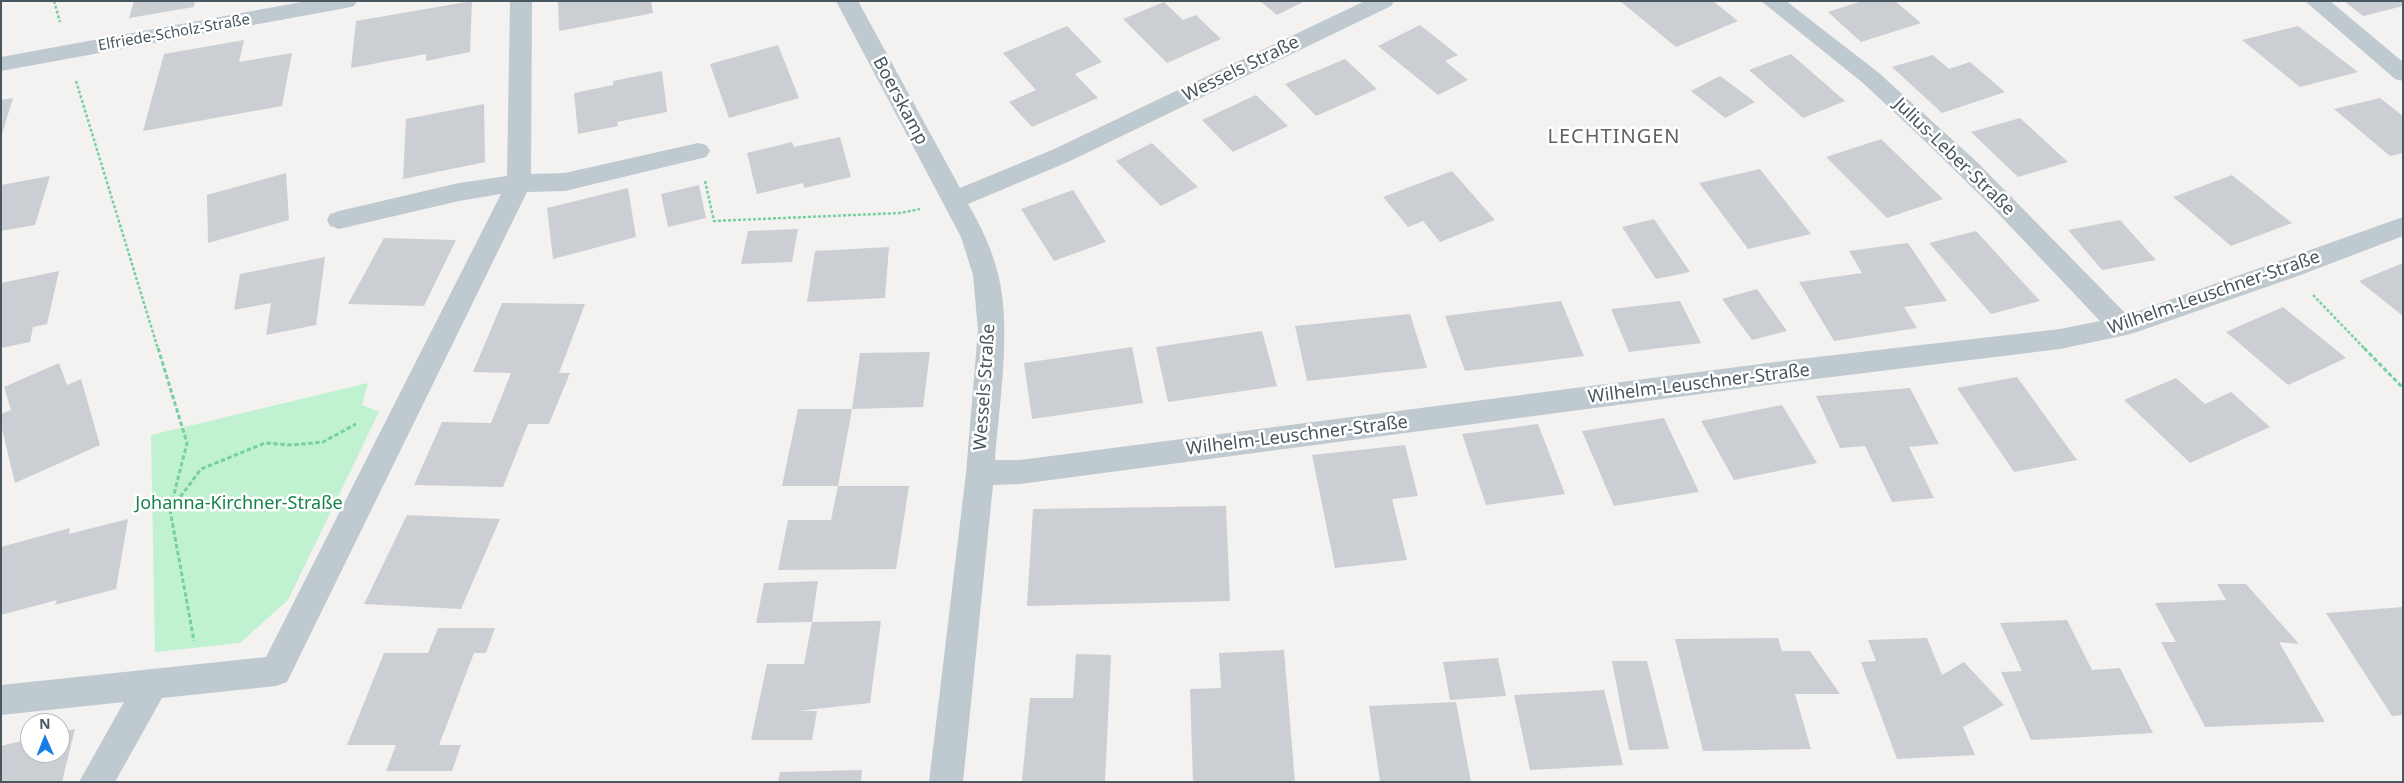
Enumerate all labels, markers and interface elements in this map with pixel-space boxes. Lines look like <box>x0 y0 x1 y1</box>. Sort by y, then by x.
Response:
street label: Elfriede-Scholz-Straße <box>97 11 251 55</box>
street label: Wessels Straße <box>1179 31 1303 107</box>
street label: Boerskamp <box>868 53 932 149</box>
street label: Julius-Leber-Straße <box>1889 94 2019 220</box>
district label: LECHTINGEN <box>1546 125 1682 149</box>
street label: Wilhelm-Leuschner-Straße <box>2105 246 2323 340</box>
street label: Wessels Straße <box>970 323 1000 451</box>
street label: Wilhelm-Leuschner-Straße <box>1587 360 1811 408</box>
street label: Wilhelm-Leuschner-Straße <box>1185 412 1409 460</box>
park label: Johanna-Kirchner-Straße <box>135 493 343 515</box>
north arrow <box>20 713 70 763</box>
text: N <box>39 714 51 733</box>

